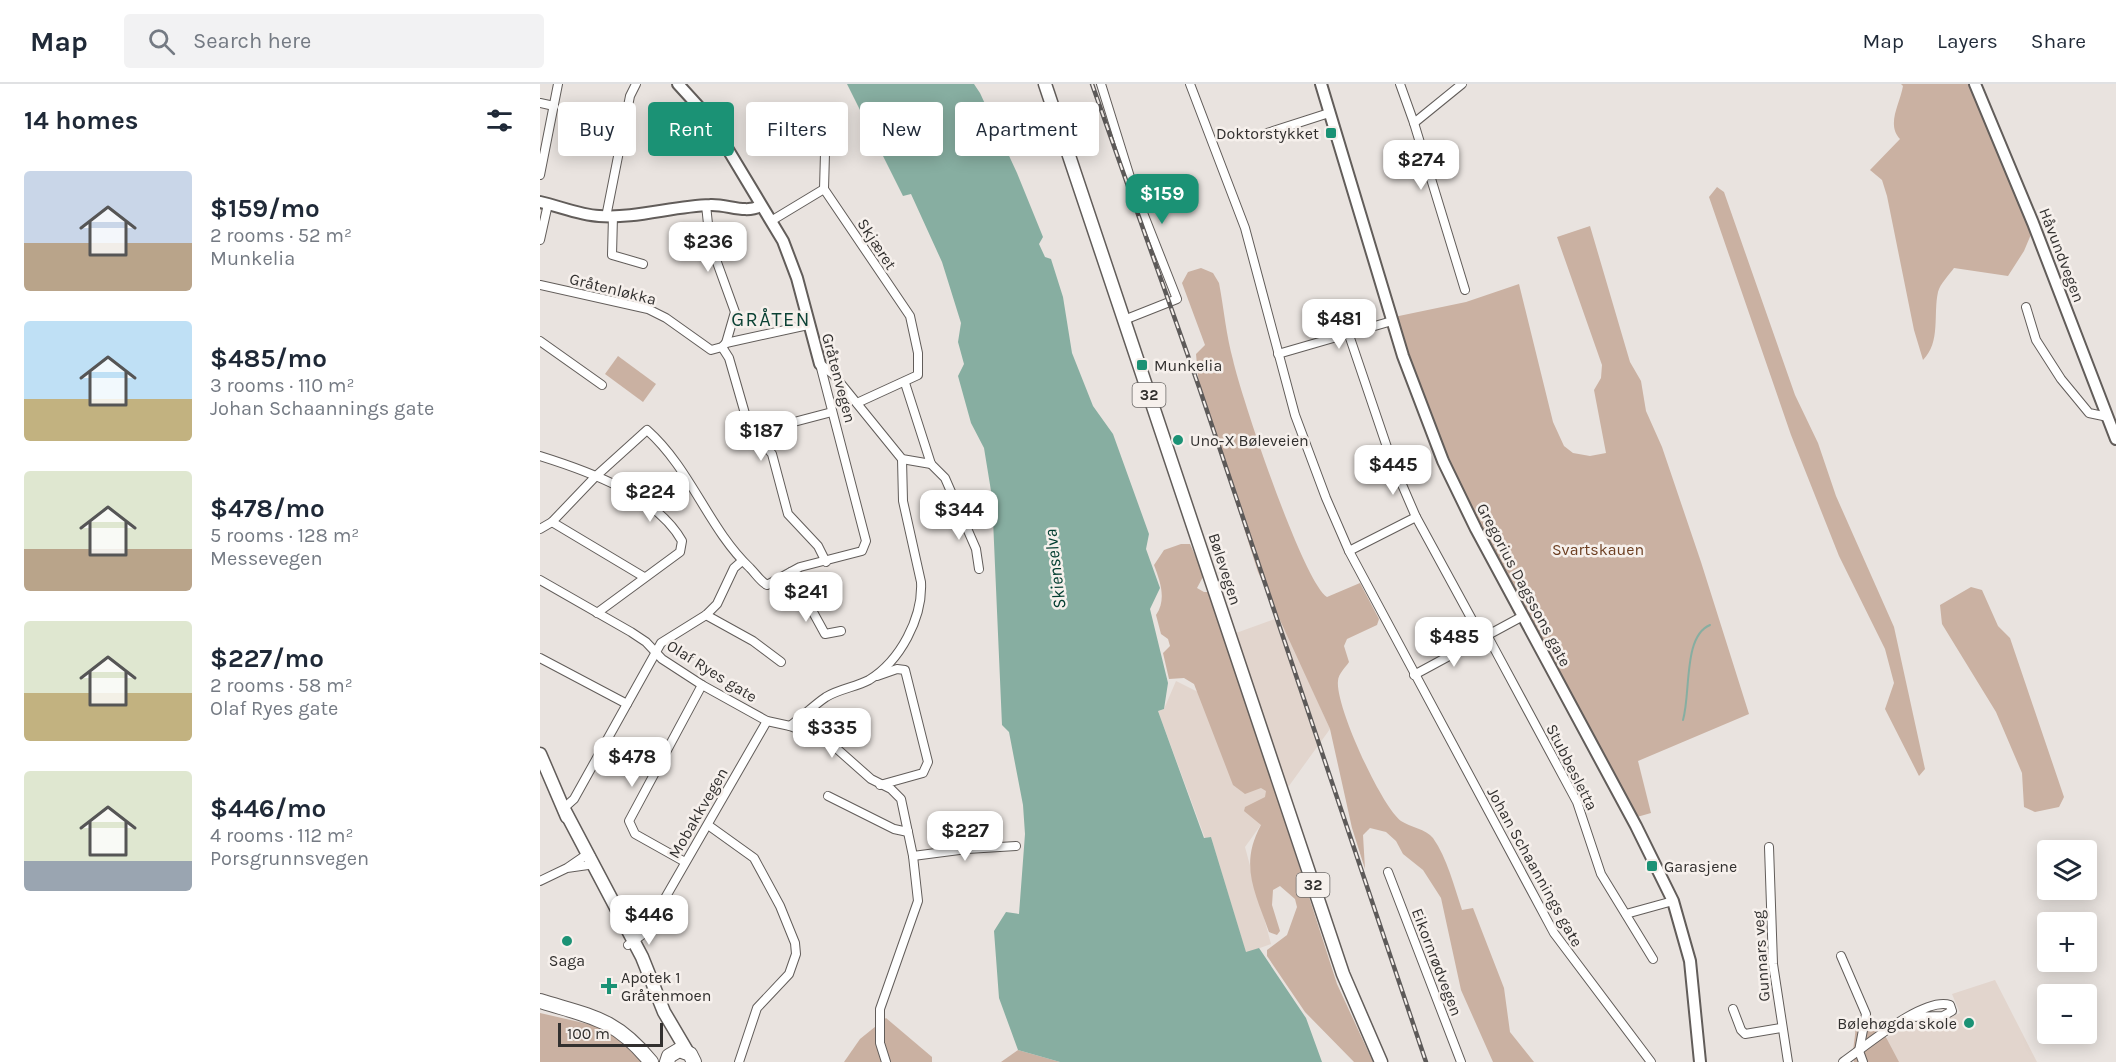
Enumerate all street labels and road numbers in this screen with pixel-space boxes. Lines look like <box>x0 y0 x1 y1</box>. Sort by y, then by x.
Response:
street label: Håvundvegen <box>2035 205 2089 305</box>
street label: Skjæret <box>853 215 901 273</box>
street label: Gråtenløkka <box>568 269 658 309</box>
street label: Gråtenvegen <box>818 331 860 425</box>
road number: 32 <box>1132 383 1166 407</box>
street label: Gregorius Dagssons gate <box>1473 500 1575 670</box>
street label: Bølevegen <box>1204 531 1246 607</box>
street label: Olaf Ryes gate <box>663 636 761 706</box>
street label: Stubbesletta <box>1542 721 1602 813</box>
street label: Mobakkvegen <box>664 764 732 862</box>
street label: Johan Schaannings gate <box>1483 784 1587 950</box>
road number: 32 <box>1296 873 1330 897</box>
street label: Eikornrødvegen <box>1408 905 1466 1019</box>
street label: Gunnars veg <box>1748 910 1774 1002</box>

